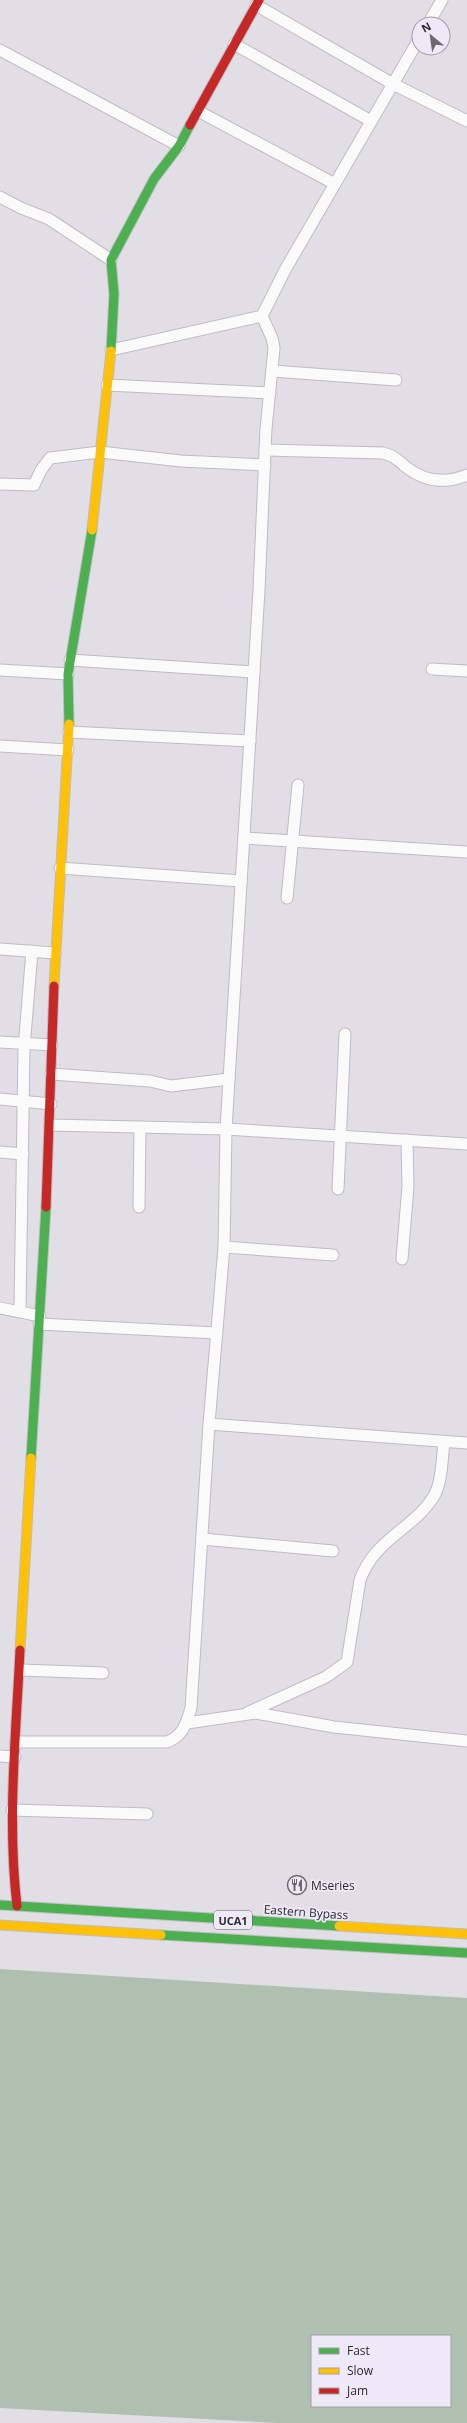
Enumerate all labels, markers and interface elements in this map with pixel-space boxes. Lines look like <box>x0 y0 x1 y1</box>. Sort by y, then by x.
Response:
north arrow <box>411 16 451 56</box>
text: N <box>418 18 433 36</box>
restaurant icon: Mseries <box>286 1874 308 1896</box>
place label: Mseries <box>311 1877 355 1894</box>
street label: Eastern Bypass <box>263 1901 349 1923</box>
road number: UCA1 <box>214 1911 252 1929</box>
legend <box>311 2335 451 2407</box>
text: Fast <box>347 2342 370 2359</box>
text: Slow <box>347 2362 374 2379</box>
text: Jam <box>346 2382 368 2399</box>

